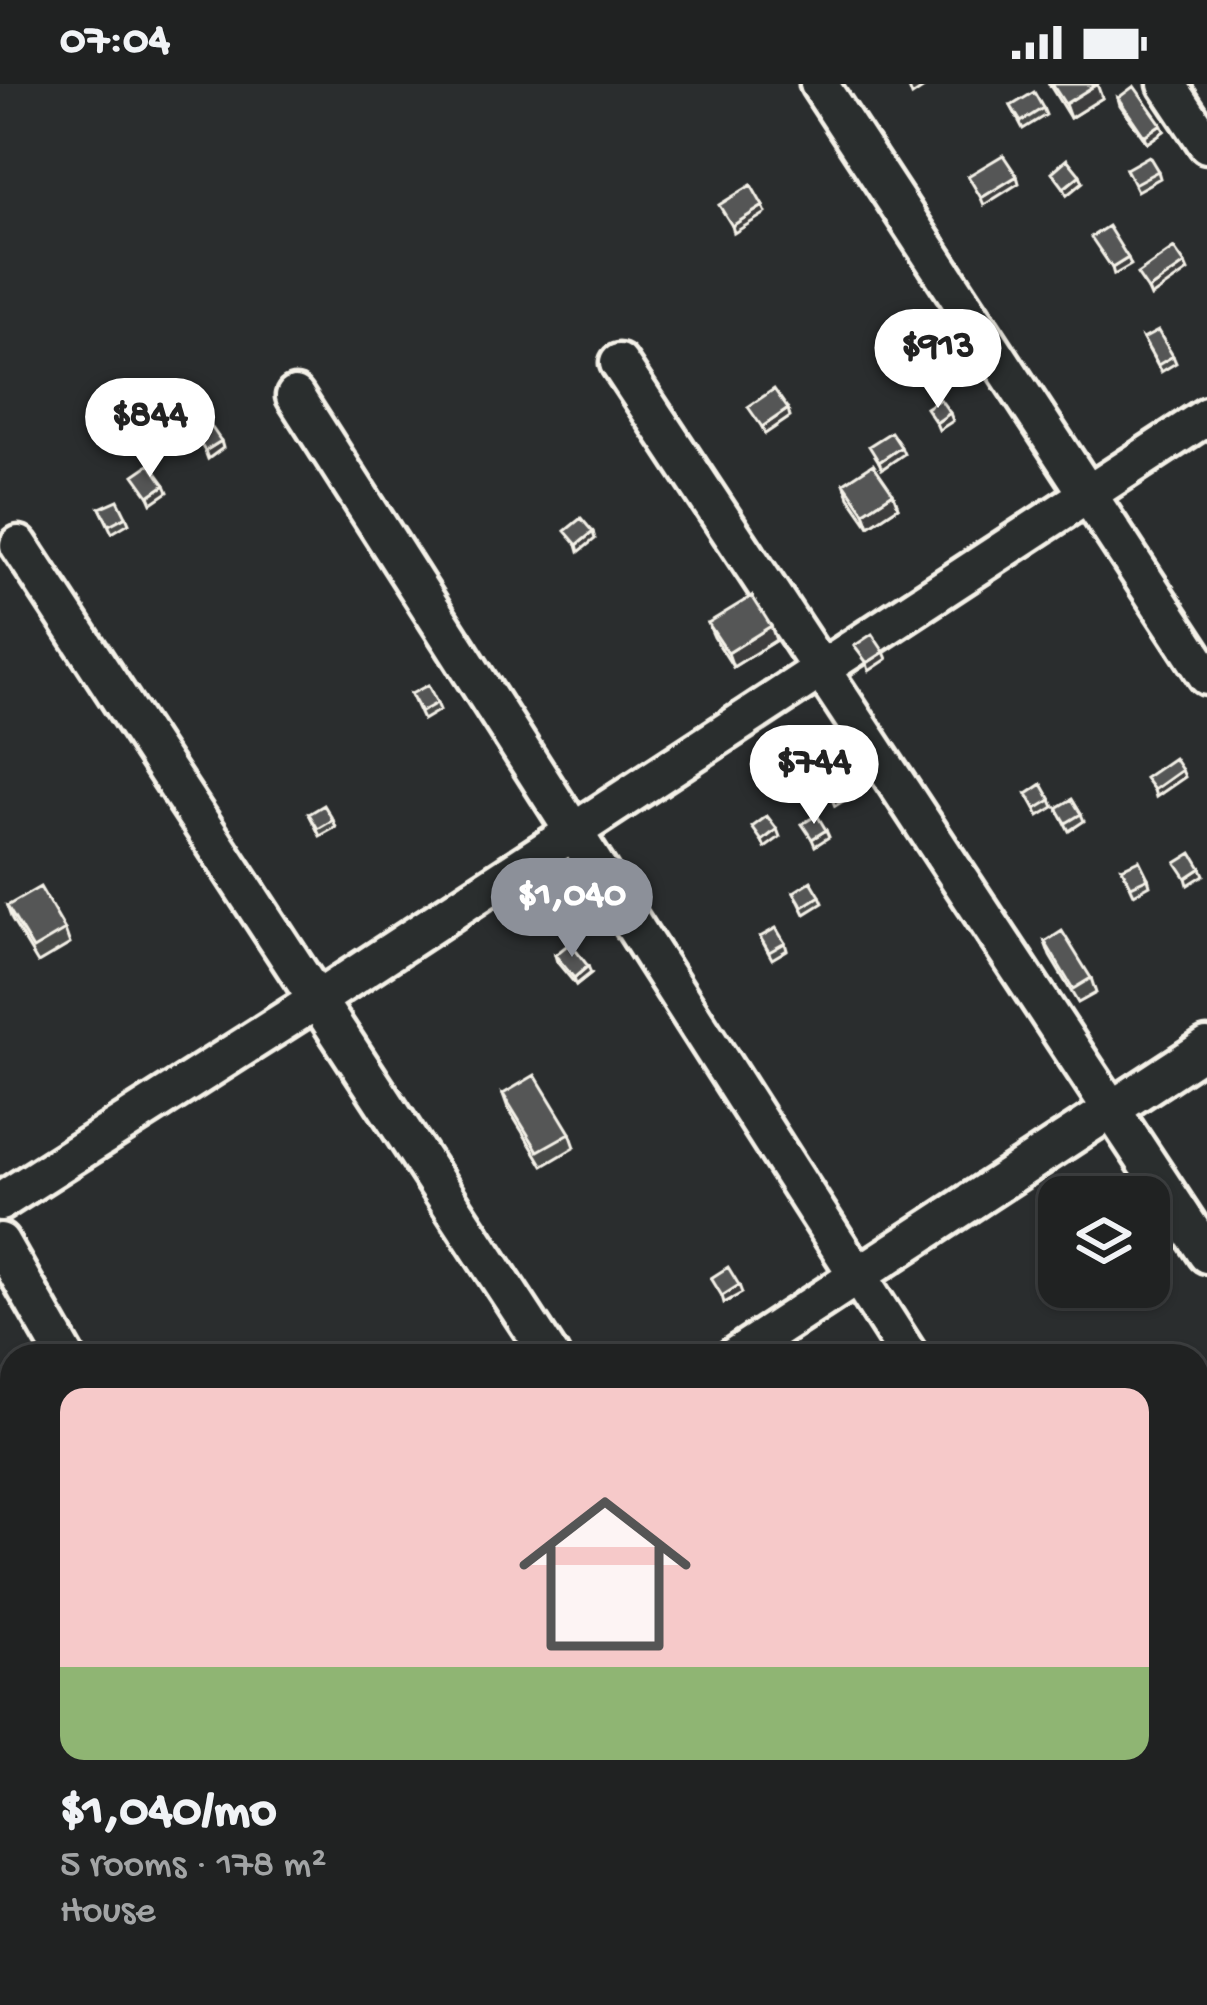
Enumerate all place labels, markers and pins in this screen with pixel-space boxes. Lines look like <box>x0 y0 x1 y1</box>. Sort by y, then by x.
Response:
pin: $913 <box>867 309 1009 411</box>
pin: $844 <box>79 378 221 480</box>
pin: $744 <box>743 725 885 827</box>
pin: $1,040 <box>474 858 670 960</box>

